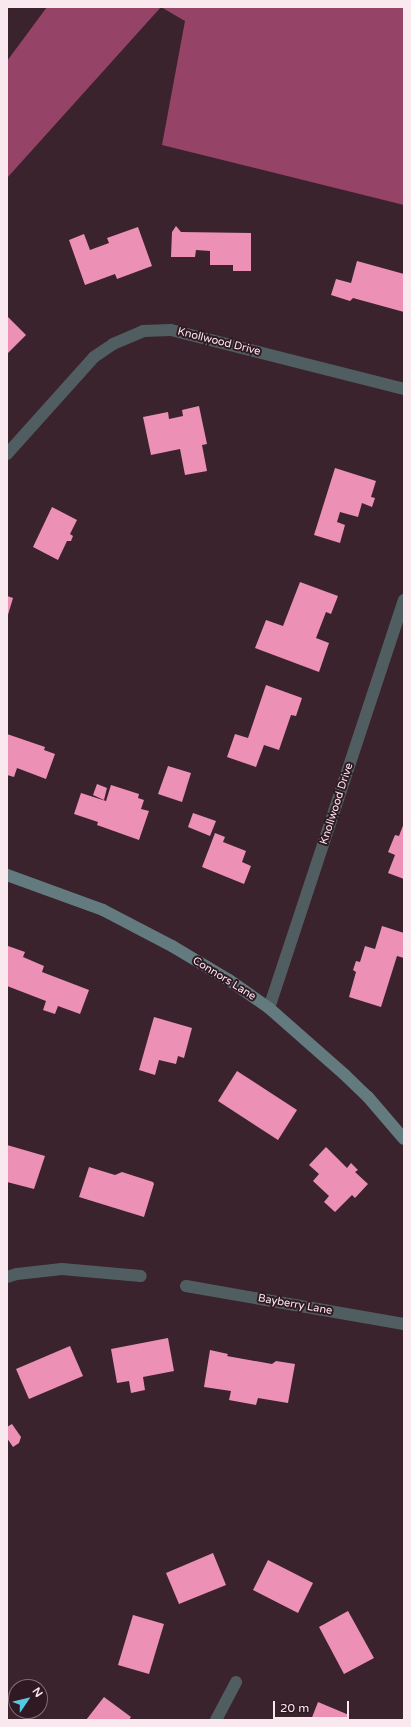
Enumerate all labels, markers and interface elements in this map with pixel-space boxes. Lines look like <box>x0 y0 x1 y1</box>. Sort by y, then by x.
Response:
street label: Knollwood Drive <box>176 325 262 359</box>
street label: Knollwood Drive <box>318 761 356 847</box>
street label: Connors Lane <box>190 954 258 1004</box>
street label: Bayberry Lane <box>257 1292 333 1318</box>
north arrow <box>8 1679 48 1719</box>
text: N <box>30 1685 45 1700</box>
scale bar <box>275 1693 351 1719</box>
text: 20 m <box>280 1701 309 1715</box>

